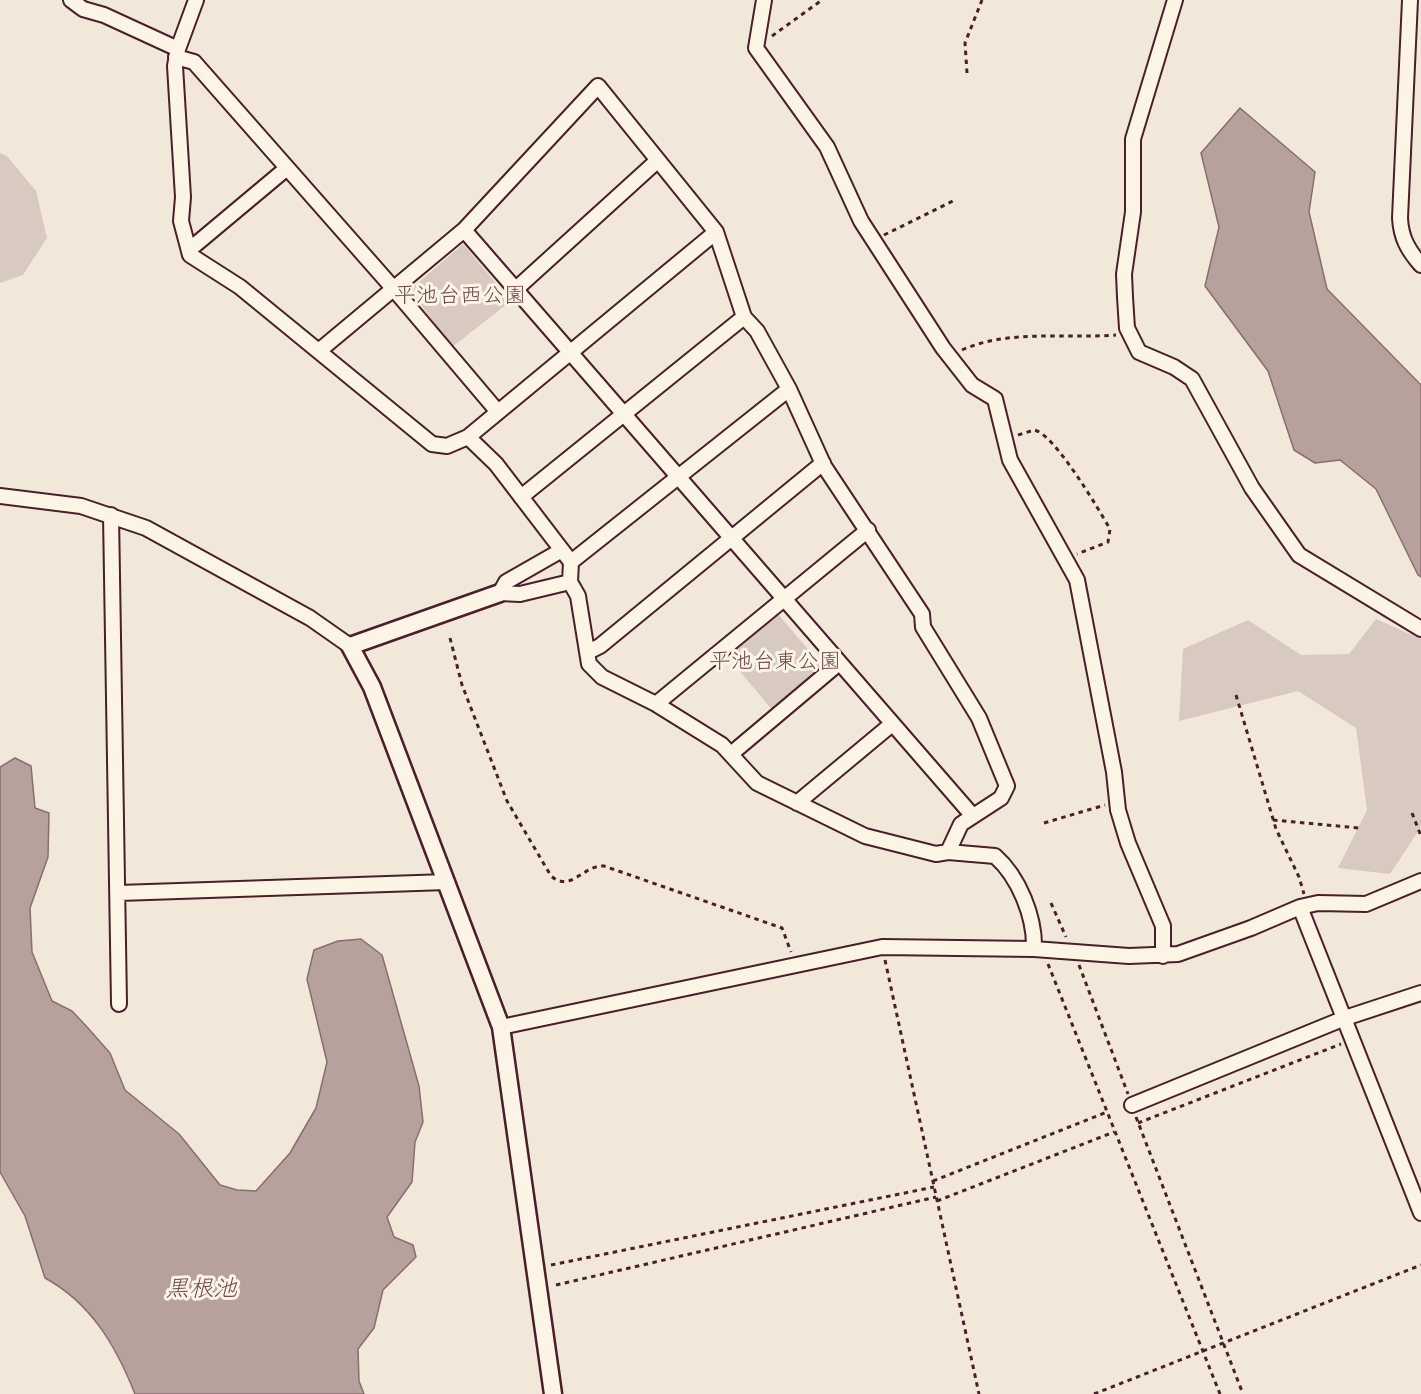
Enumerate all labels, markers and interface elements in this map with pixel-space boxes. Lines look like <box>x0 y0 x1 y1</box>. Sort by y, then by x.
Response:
park label: 平池台西公園 <box>394 283 526 309</box>
park label: 平池台東公園 <box>709 649 841 675</box>
water label: 黒根池 <box>165 1275 237 1303</box>

